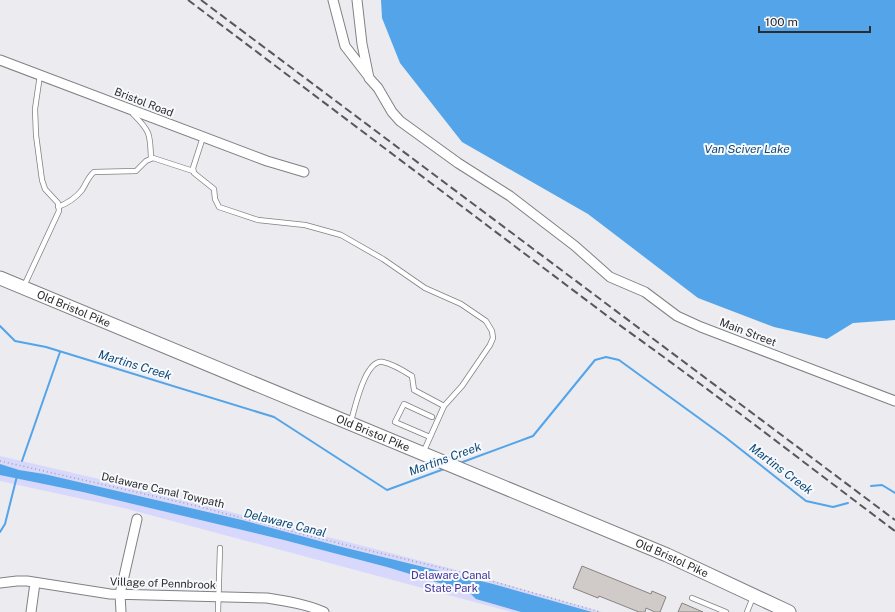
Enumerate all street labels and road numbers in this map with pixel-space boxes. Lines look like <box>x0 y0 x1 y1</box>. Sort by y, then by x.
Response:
street label: Bristol Road <box>113 85 175 119</box>
street label: Old Bristol Pike <box>35 288 112 329</box>
street label: Main Street <box>718 316 778 348</box>
street label: Old Bristol Pike <box>335 412 412 454</box>
street label: Delaware Canal Towpath <box>100 470 226 510</box>
street label: Old Bristol Pike <box>634 537 710 580</box>
street label: Village of Pennbrook <box>110 575 216 591</box>

